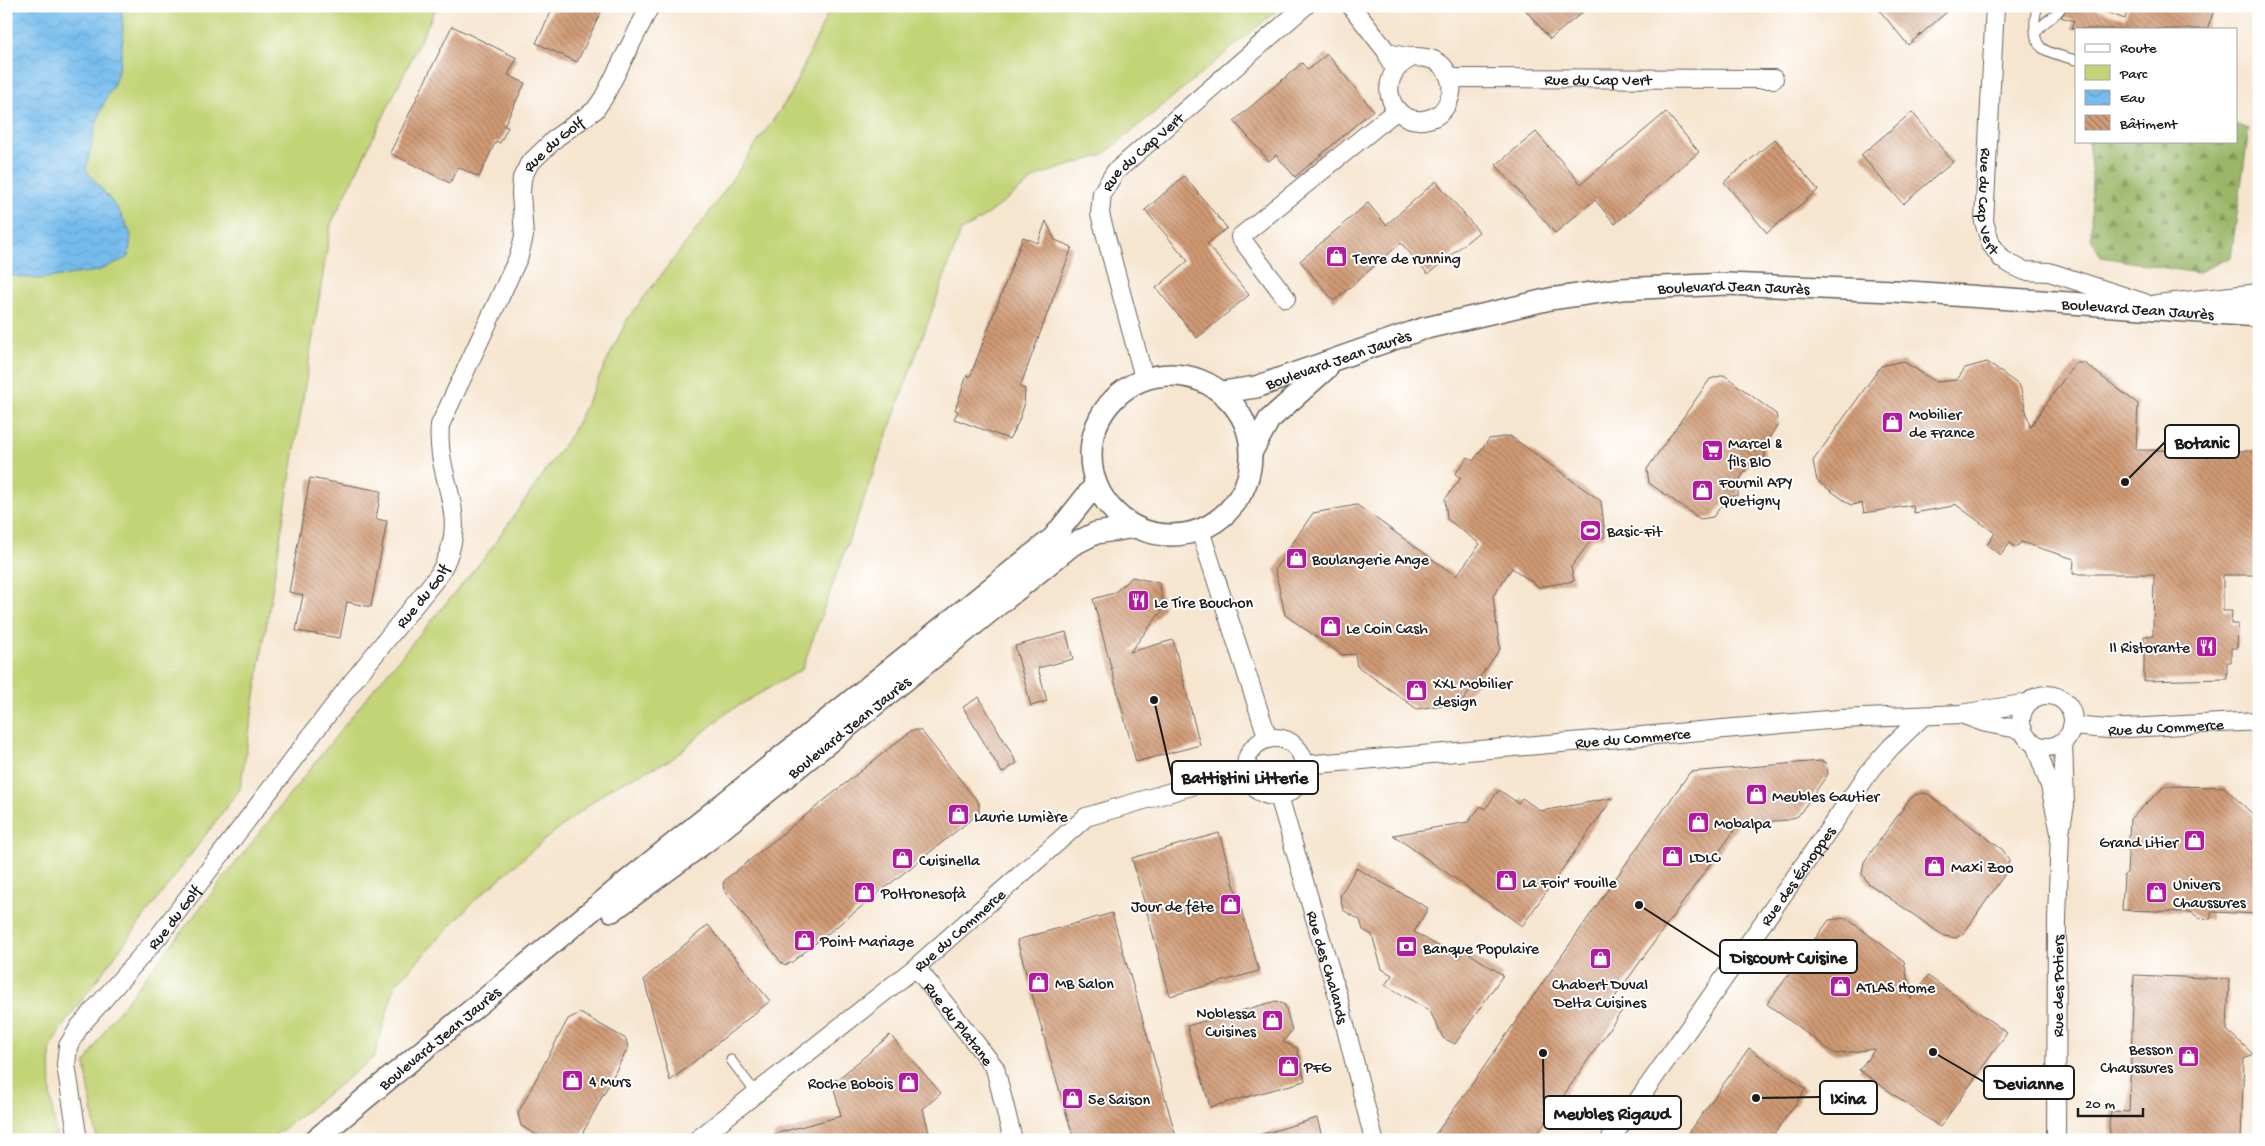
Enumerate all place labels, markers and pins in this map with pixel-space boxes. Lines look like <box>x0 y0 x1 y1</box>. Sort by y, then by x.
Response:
shop icon: Terre de running <box>1325 245 1349 269</box>
place label: Terre de running <box>1352 251 1461 270</box>
place label: Mobilier de France <box>1909 407 1975 444</box>
shop icon: Mobilier de France <box>1881 410 1905 434</box>
callout: Botanic <box>2165 425 2239 458</box>
place label: Marcel & fils BIO <box>1727 436 1783 473</box>
supermarket icon: Marcel & fils BIO <box>1700 439 1724 463</box>
place label: Fournil APY Quetigny <box>1718 475 1793 512</box>
shop icon: Fournil APY Quetigny <box>1691 478 1715 502</box>
sports icon: Basic-Fit <box>1579 518 1603 542</box>
place label: Basic-Fit <box>1606 524 1664 543</box>
shop icon: Boulangerie Ange <box>1284 546 1308 570</box>
place label: Boulangerie Ange <box>1311 552 1430 571</box>
restaurant icon: Le Tire Bouchon <box>1126 589 1150 613</box>
place label: Le Tire Bouchon <box>1154 595 1254 614</box>
shop icon: Le Coin Cash <box>1318 615 1342 639</box>
place label: Le Coin Cash <box>1346 621 1428 640</box>
restaurant icon: Il Ristorante <box>2194 634 2218 658</box>
place label: Il Ristorante <box>2109 640 2191 659</box>
place label: XXL Mobilier design <box>1432 676 1513 713</box>
shop icon: XXL Mobilier design <box>1405 679 1429 703</box>
callout: Battistini Litterie <box>1172 761 1318 794</box>
shop icon: Meubles Gautier <box>1744 783 1768 807</box>
place label: Meubles Gautier <box>1772 789 1881 808</box>
shop icon: Laurie Lumière <box>946 803 970 827</box>
place label: Laurie Lumière <box>974 809 1069 828</box>
shop icon: Mobalpa <box>1686 810 1710 834</box>
place label: Mobalpa <box>1714 816 1772 835</box>
shop icon: Grand Litier <box>2182 829 2206 853</box>
place label: Grand Litier <box>2099 835 2179 854</box>
shop icon: LDLC <box>1661 844 1685 868</box>
shop icon: Cuisinella <box>891 847 915 871</box>
place label: LDLC <box>1689 850 1721 869</box>
place label: Cuisinella <box>919 853 981 872</box>
shop icon: Maxi Zoo <box>1923 854 1947 878</box>
place label: Maxi Zoo <box>1951 860 2014 879</box>
shop icon: La Foir' Fouille <box>1494 869 1518 893</box>
place label: La Foir' Fouille <box>1522 875 1618 894</box>
place label: Univers Chaussures <box>2173 877 2247 914</box>
shop icon: Poltronesofà <box>853 880 877 904</box>
shop icon: Univers Chaussures <box>2145 880 2169 904</box>
place label: Poltronesofà <box>880 886 967 905</box>
shop icon: Jour de fête <box>1218 893 1242 917</box>
place label: Jour de fête <box>1131 899 1215 918</box>
shop icon: Point Mariage <box>792 928 816 952</box>
place label: Point Mariage <box>819 934 915 953</box>
bank icon: Banque Populaire <box>1395 935 1419 959</box>
callout: Discount Cuisine <box>1720 940 1857 973</box>
place label: Banque Populaire <box>1422 941 1540 960</box>
shop icon: Chabert Duval Delta Cuisines <box>1588 947 1612 971</box>
shop icon: MB Salon <box>1027 970 1051 994</box>
shop icon: ATLAS Home <box>1828 974 1852 998</box>
place label: MB Salon <box>1055 976 1114 995</box>
place label: Chabert Duval Delta Cuisines <box>1552 977 1648 1014</box>
place label: ATLAS Home <box>1856 980 1936 999</box>
place label: Noblessa Cuisines <box>1196 1006 1257 1043</box>
shop icon: Noblessa Cuisines <box>1260 1009 1284 1033</box>
place label: Besson Chaussures <box>2100 1042 2174 1079</box>
shop icon: Besson Chaussures <box>2177 1045 2201 1069</box>
shop icon: PFG <box>1276 1054 1300 1078</box>
place label: PFG <box>1303 1060 1332 1079</box>
callout: Devianne <box>1984 1066 2074 1099</box>
shop icon: 4 Murs <box>561 1068 585 1092</box>
shop icon: Roche Bobois <box>897 1070 921 1094</box>
place label: 4 Murs <box>589 1074 632 1093</box>
place label: Roche Bobois <box>808 1076 894 1095</box>
callout: Ixina <box>1820 1081 1877 1114</box>
shop icon: 5e Saison <box>1060 1086 1084 1110</box>
place label: 5e Saison <box>1088 1092 1150 1111</box>
callout: Meubles Rigaud <box>1544 1096 1681 1129</box>

